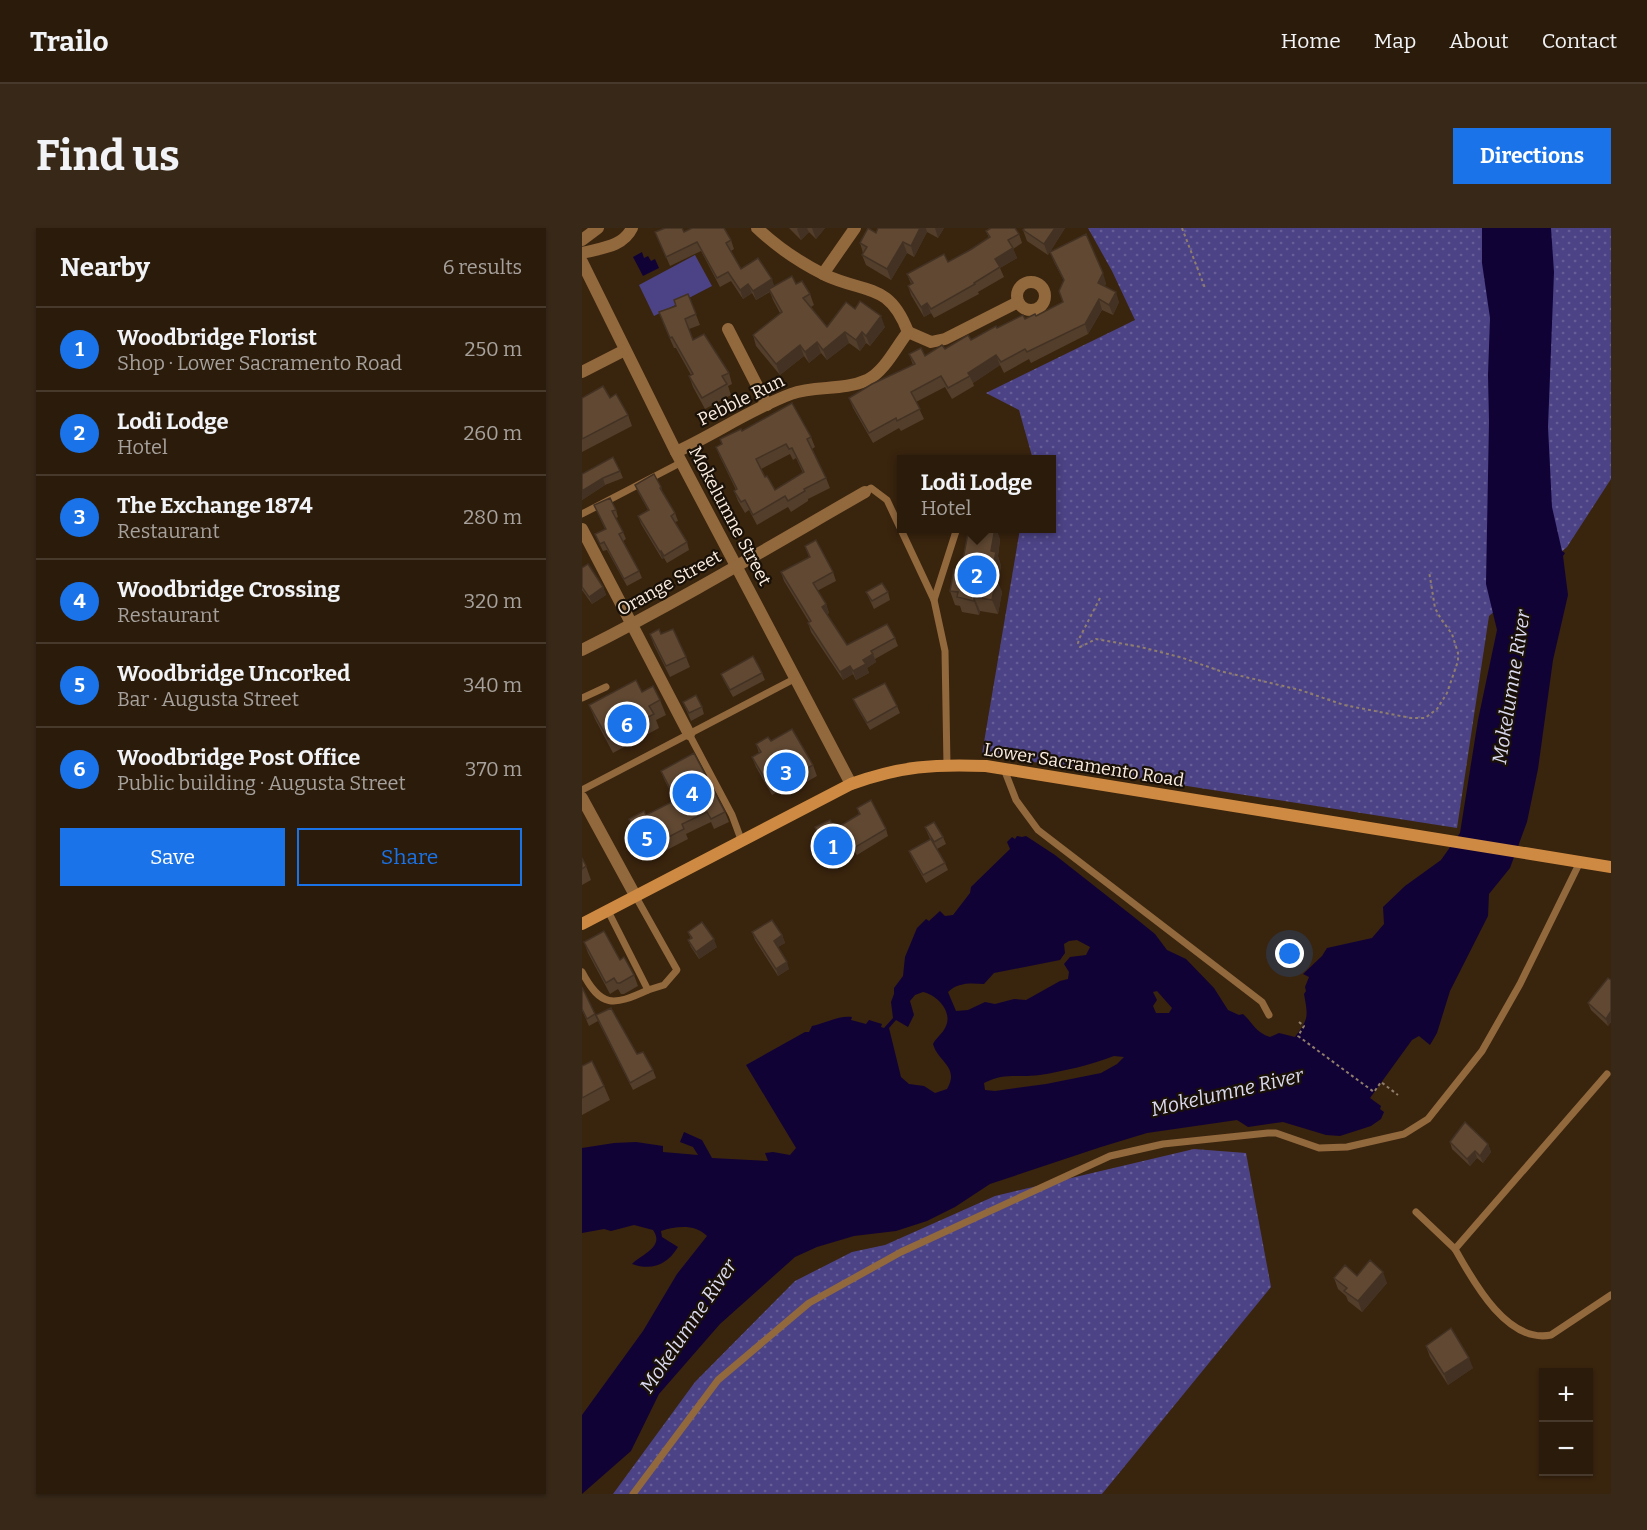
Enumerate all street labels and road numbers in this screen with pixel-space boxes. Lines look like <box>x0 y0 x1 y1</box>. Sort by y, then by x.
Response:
street label: Pebble Run <box>694 369 789 430</box>
street label: Mokelumne Street <box>684 443 776 590</box>
street label: Orange Street <box>613 545 725 621</box>
street label: Lower Sacramento Road <box>982 738 1186 792</box>

